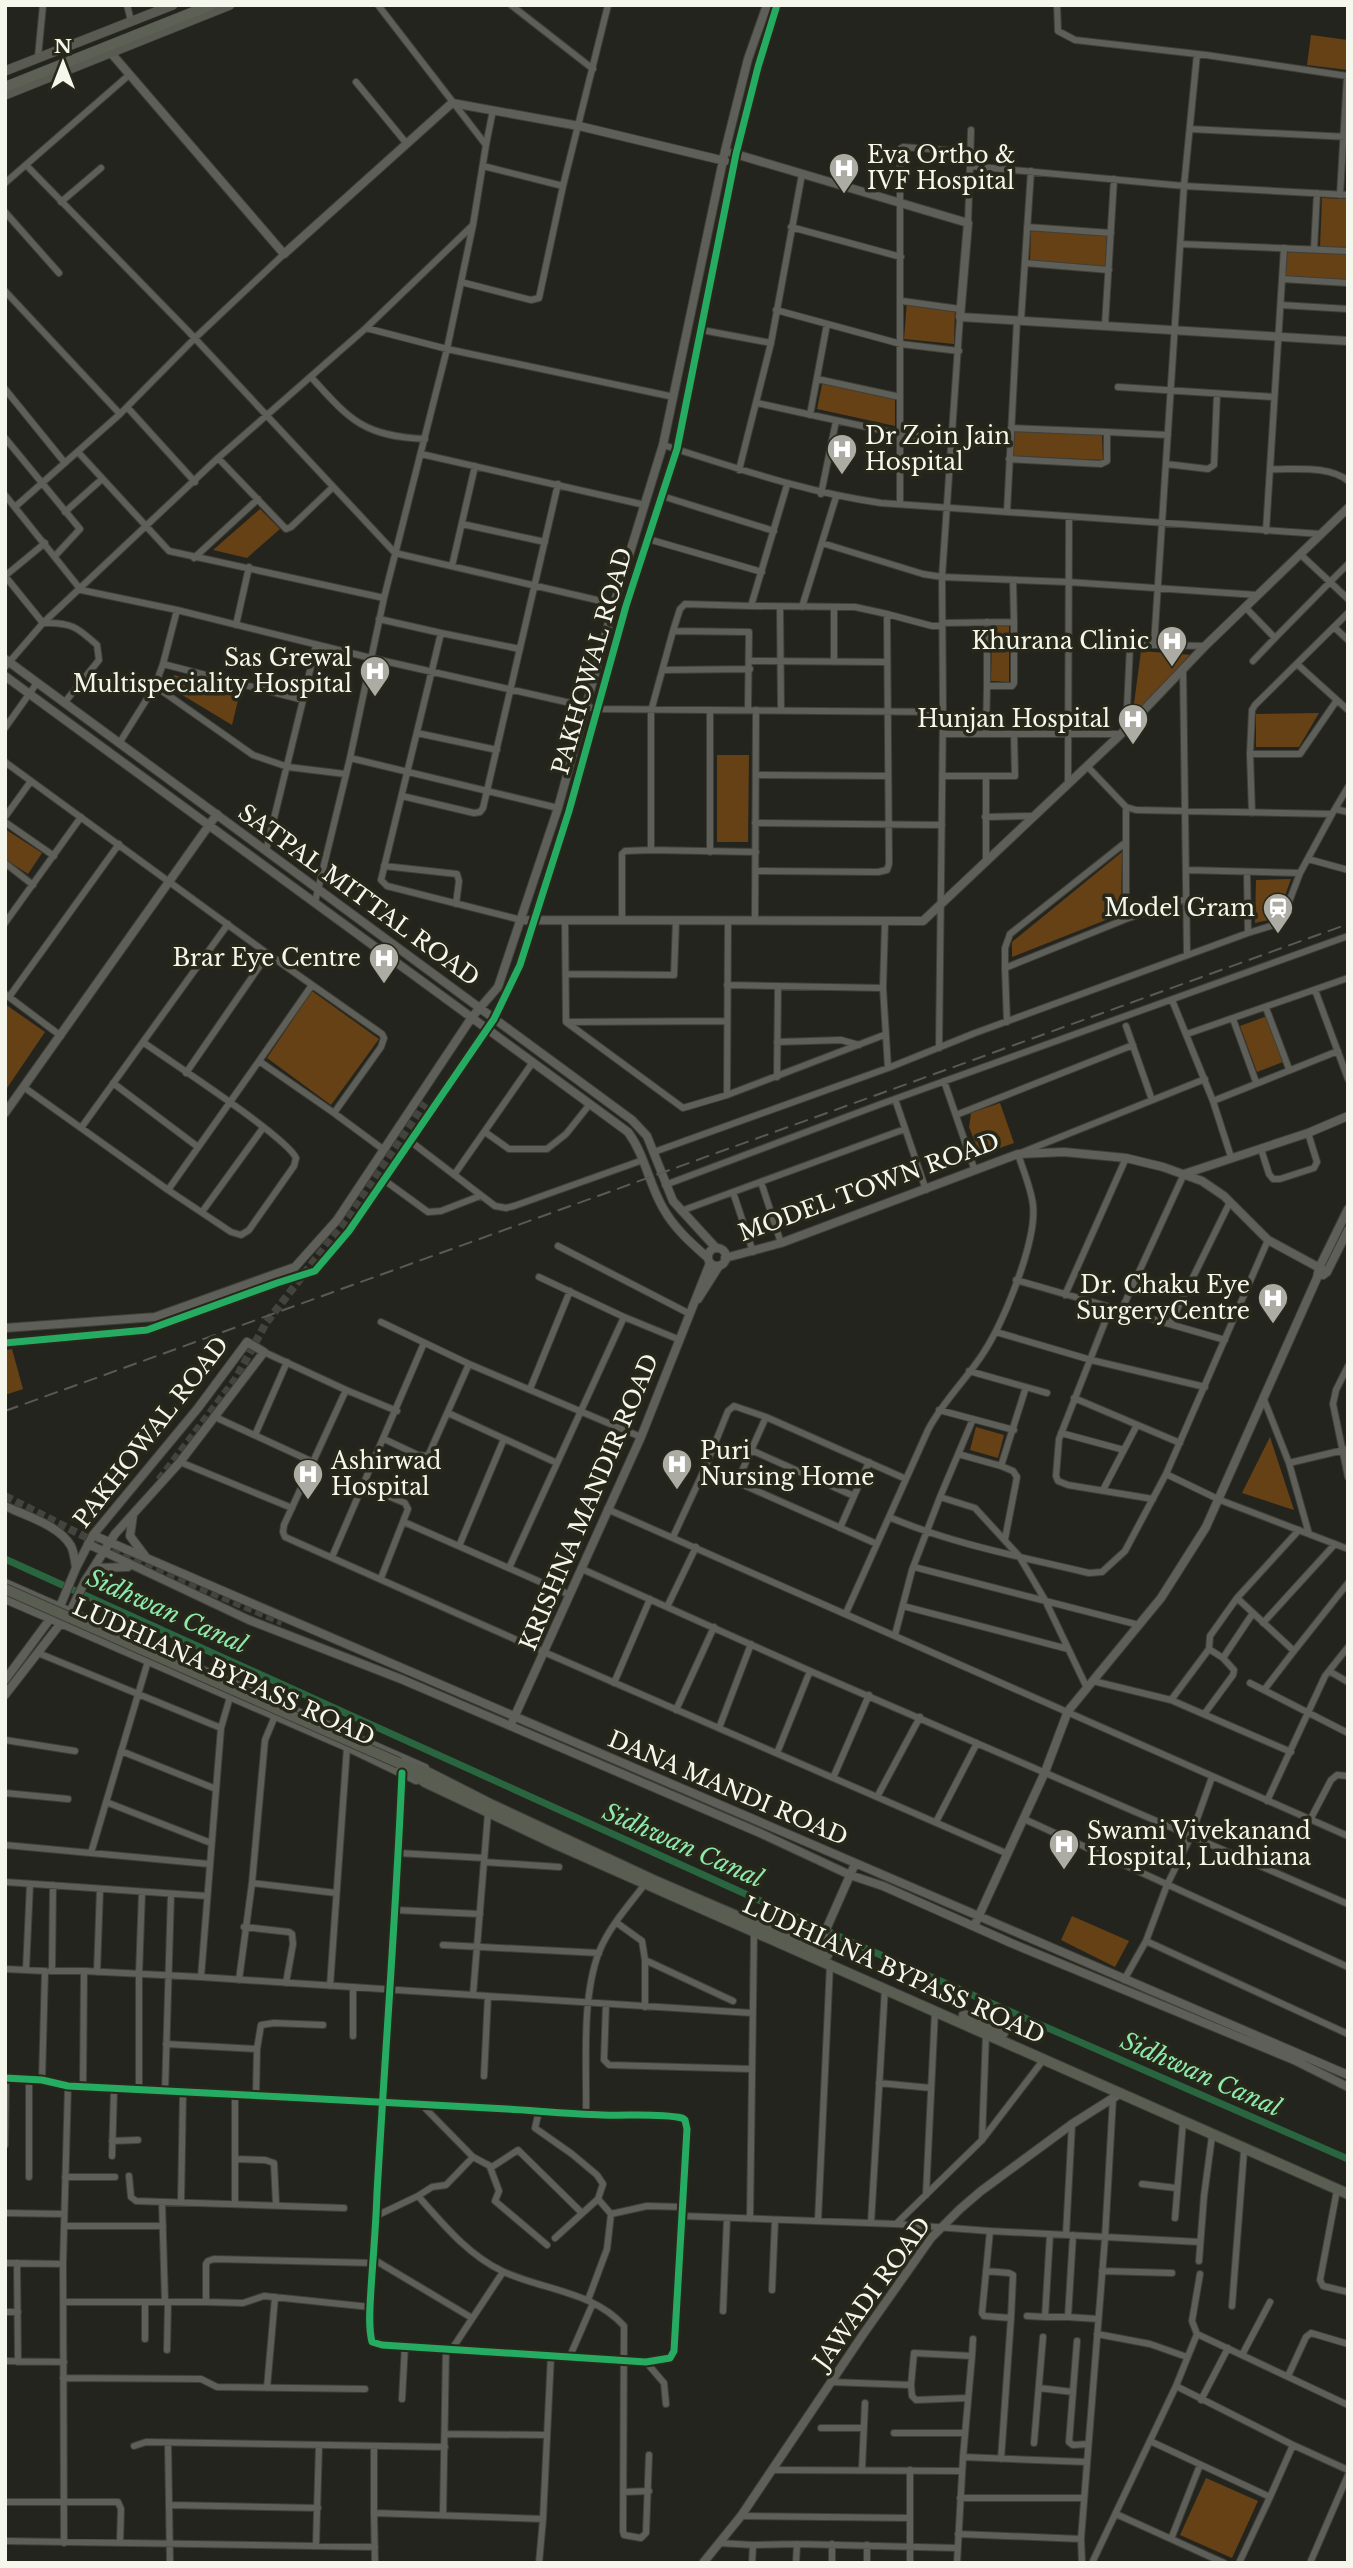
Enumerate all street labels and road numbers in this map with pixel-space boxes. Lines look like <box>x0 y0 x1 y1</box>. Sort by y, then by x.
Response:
street label: PAKHOWAL ROAD <box>546 544 638 778</box>
street label: SATPAL MITTAL ROAD <box>233 798 485 992</box>
street label: MODEL TOWN ROAD <box>735 1127 1003 1247</box>
street label: PAKHOWAL ROAD <box>68 1331 234 1533</box>
street label: KRISHNA MANDIR ROAD <box>514 1349 664 1655</box>
street label: LUDHIANA BYPASS ROAD <box>69 1593 379 1751</box>
street label: DANA MANDI ROAD <box>604 1725 852 1851</box>
street label: LUDHIANA BYPASS ROAD <box>739 1891 1049 2049</box>
street label: JAWADI ROAD <box>806 2212 937 2377</box>

